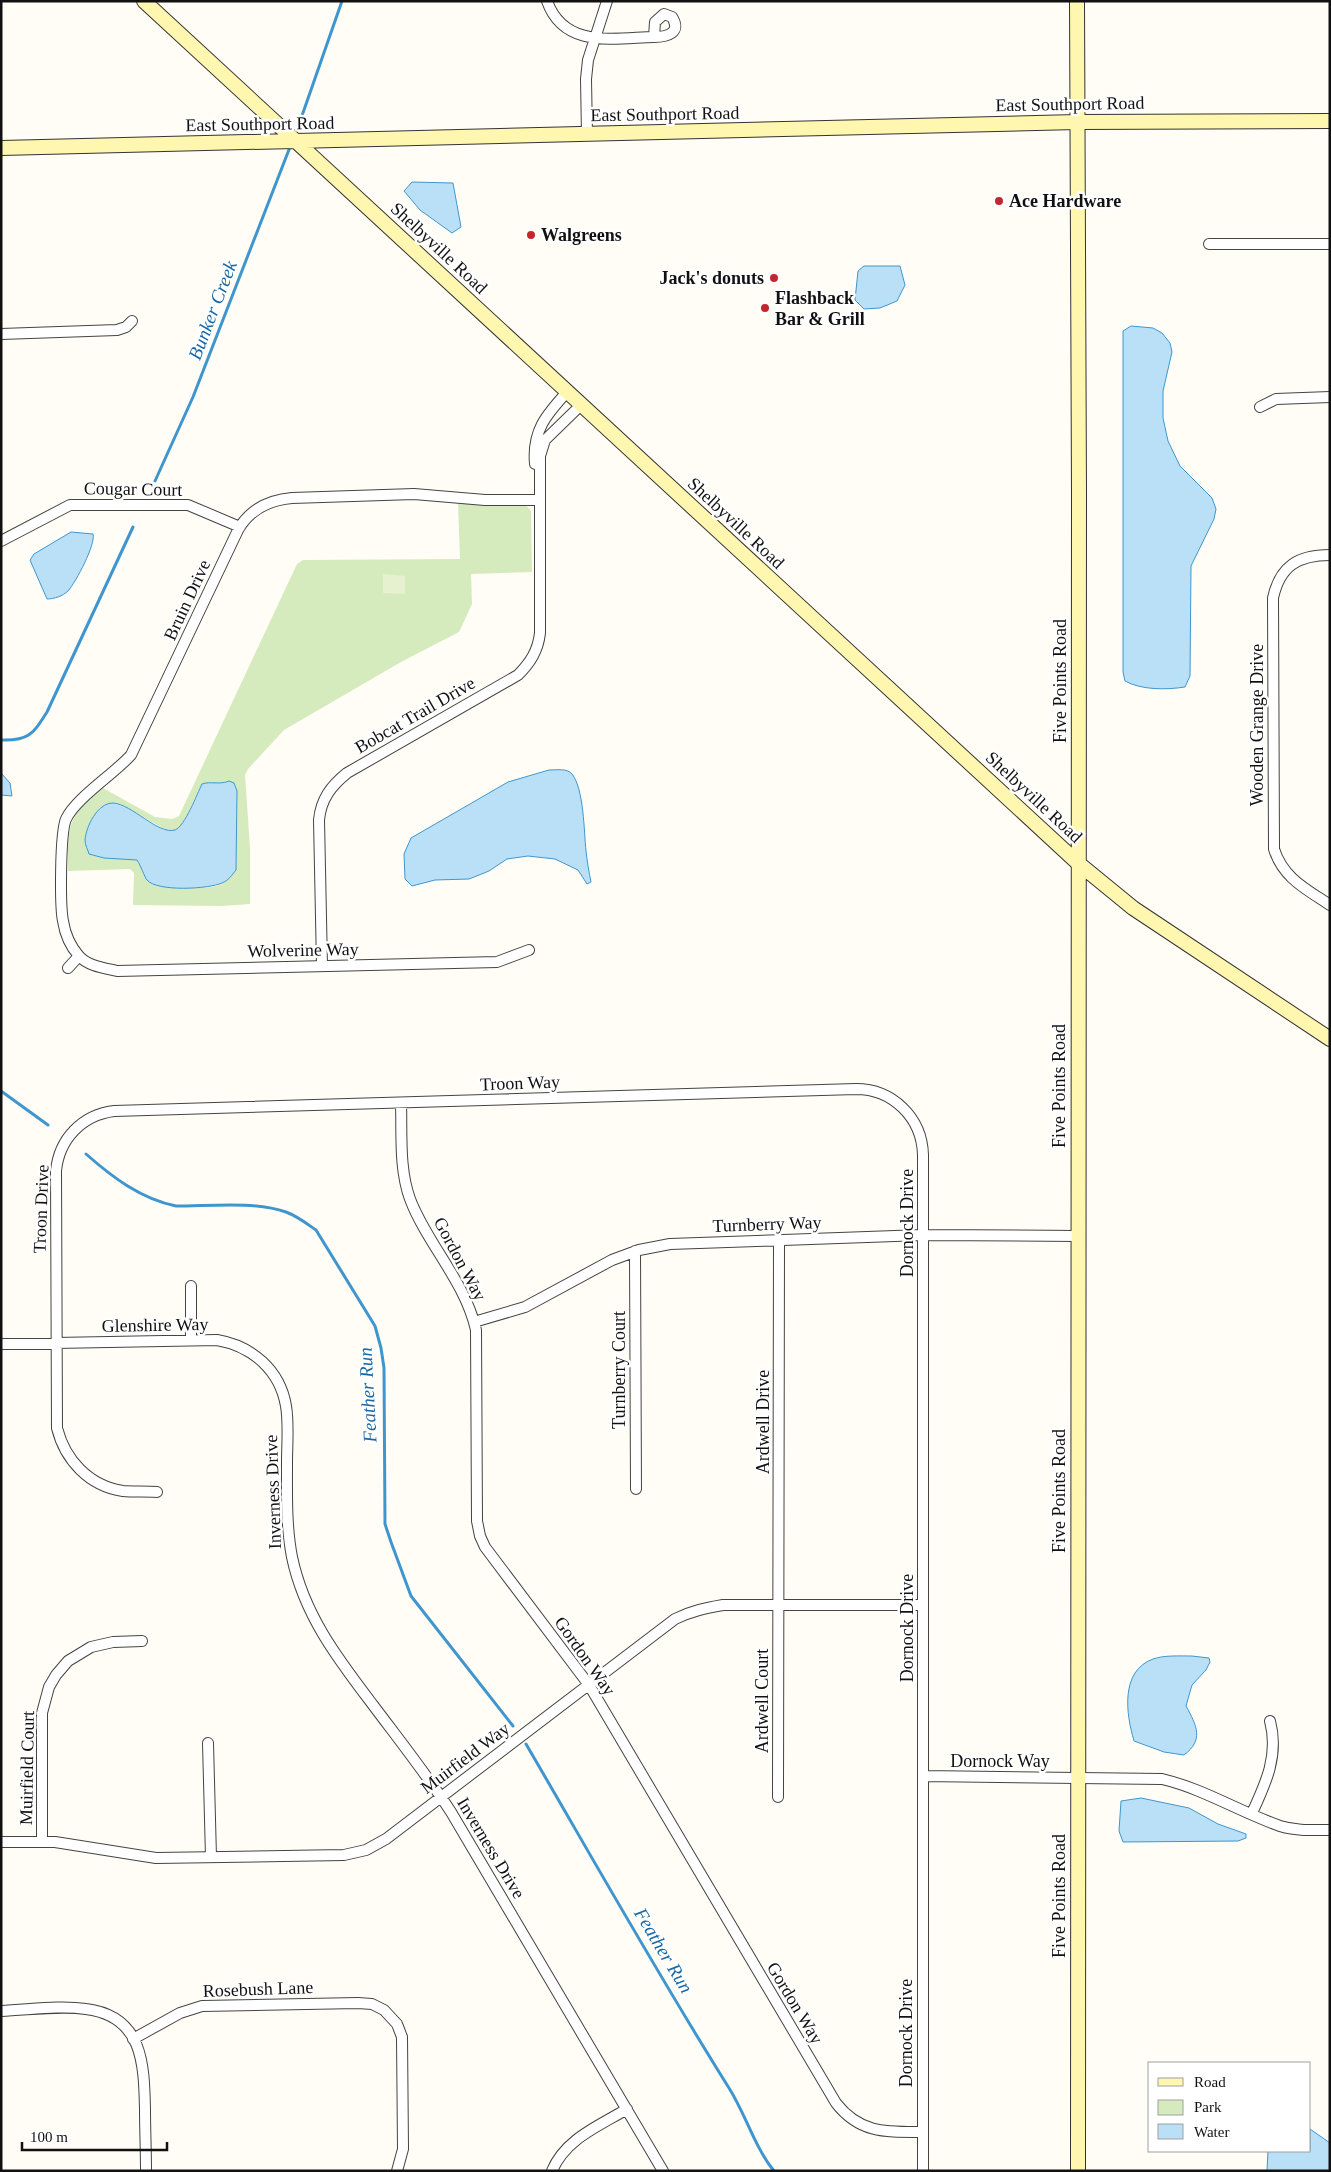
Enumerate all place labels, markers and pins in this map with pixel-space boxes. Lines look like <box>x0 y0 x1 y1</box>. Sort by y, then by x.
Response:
place label: Ace Hardware <box>1009 191 1121 211</box>
marker: Ace Hardware <box>993 195 1005 207</box>
place label: Walgreens <box>541 225 622 245</box>
marker: Walgreens <box>525 229 537 241</box>
place label: Jack's donuts <box>659 268 764 288</box>
marker: Jack's donuts <box>768 272 780 284</box>
place label: Flashback Bar & Grill <box>775 288 865 329</box>
marker: Flashback Bar & Grill <box>759 302 771 314</box>

